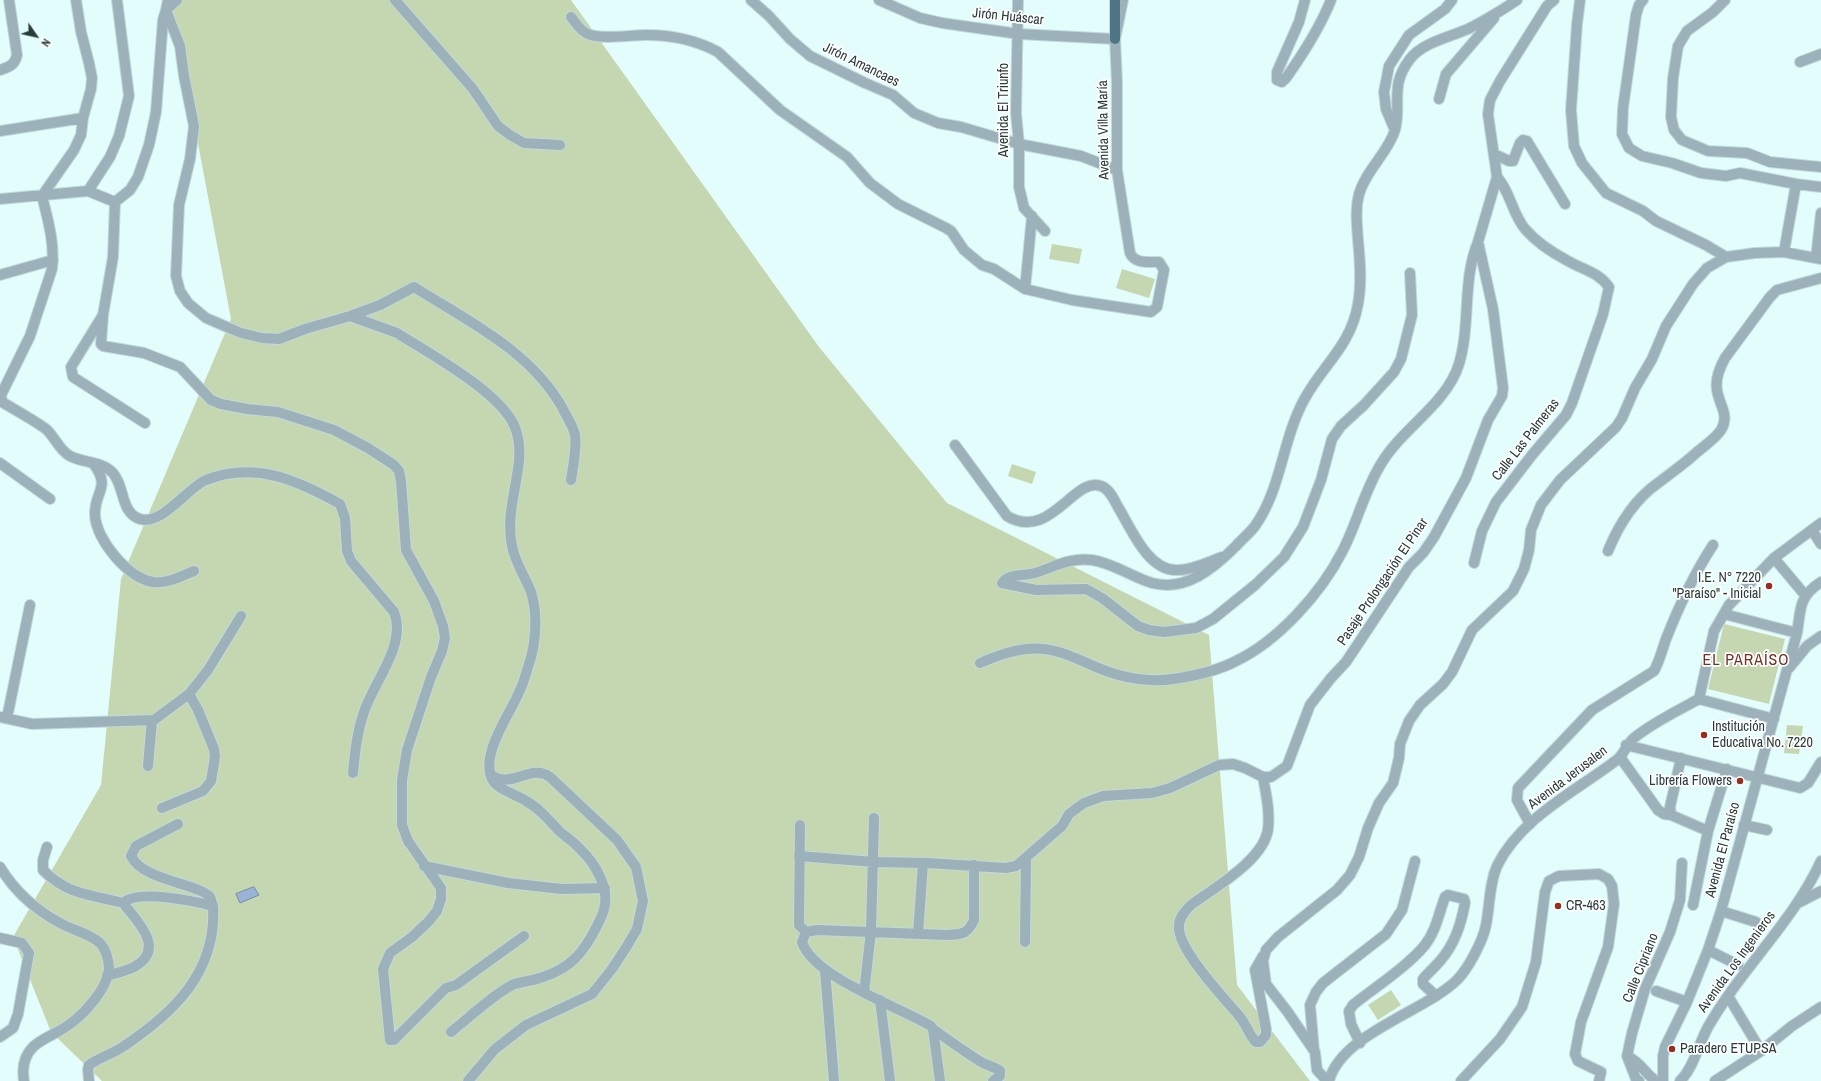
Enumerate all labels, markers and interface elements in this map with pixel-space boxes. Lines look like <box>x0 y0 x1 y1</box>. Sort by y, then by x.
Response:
street label: Jirón Huáscar <box>972 5 1044 29</box>
north arrow <box>16 16 56 56</box>
text: N <box>38 36 54 49</box>
street label: Jirón Amancaes <box>820 39 902 91</box>
street label: Avenida El Triunfo <box>996 63 1012 157</box>
street label: Avenida Villa María <box>1095 80 1113 180</box>
street label: Calle Las Palmeras <box>1489 396 1563 484</box>
street label: Pasaje Prolongación El Pinar <box>1334 515 1432 649</box>
place label: I.E. N° 7220 "Paraíso" - Inicial <box>1672 570 1761 602</box>
marker: I.E. N° 7220 "Paraíso" - Inicial <box>1764 581 1774 591</box>
district label: EL PARAÍSO <box>1702 651 1790 671</box>
place label: Institución Educativa No. 7220 <box>1712 719 1813 752</box>
marker: Institución Educativa No. 7220 <box>1699 730 1709 740</box>
street label: Avenida Jerusalen <box>1525 743 1611 813</box>
place label: Librería Flowers <box>1649 773 1732 789</box>
marker: Librería Flowers <box>1735 776 1745 786</box>
street label: Avenida El Paraíso <box>1702 800 1744 900</box>
place label: CR-463 <box>1566 898 1606 914</box>
marker: CR-463 <box>1553 901 1563 911</box>
street label: Avenida Los Ingenieros <box>1695 908 1779 1016</box>
street label: Calle Cipriano <box>1619 931 1663 1005</box>
place label: Paradero ETUPSA <box>1680 1041 1776 1057</box>
marker: Paradero ETUPSA <box>1667 1044 1677 1054</box>

